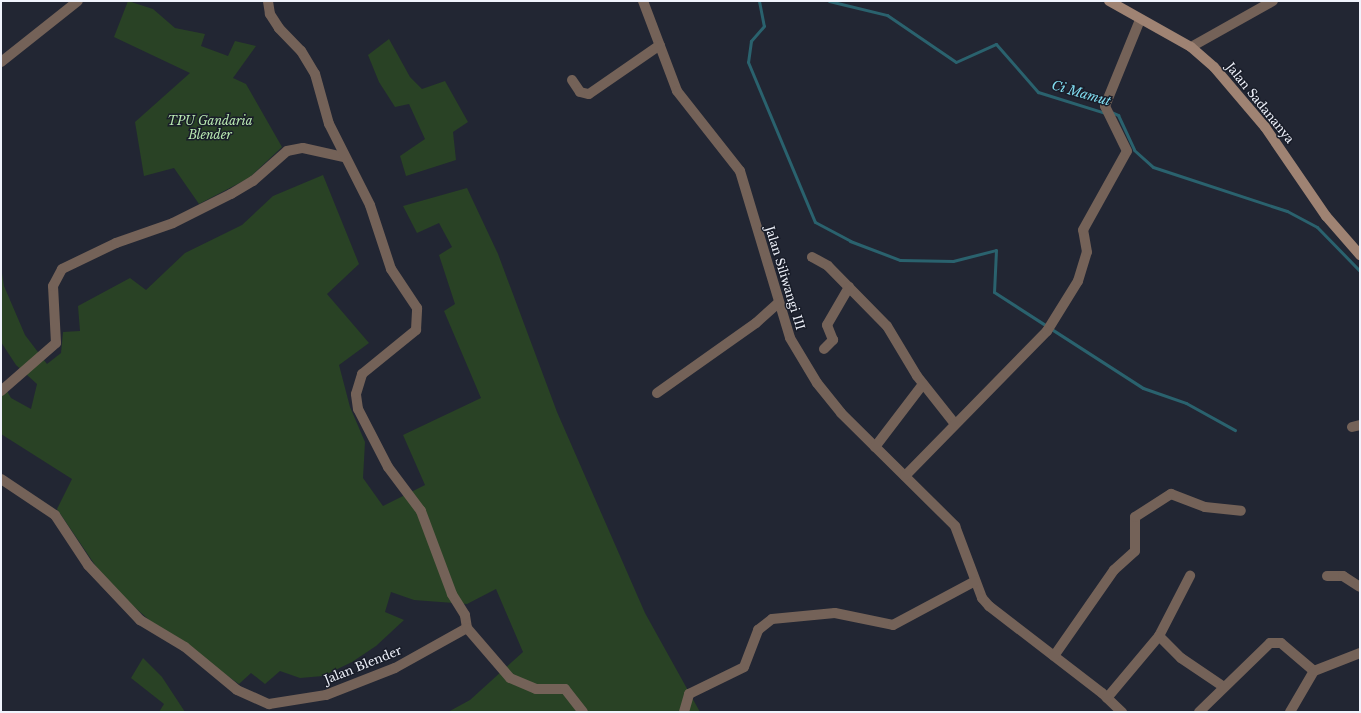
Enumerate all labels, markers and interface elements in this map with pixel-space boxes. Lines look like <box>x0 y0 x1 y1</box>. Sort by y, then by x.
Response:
street label: Jalan Sadananya <box>1223 60 1297 146</box>
water label: Ci Mamut <box>1049 78 1113 110</box>
park label: TPU Gandaria Blender <box>168 114 252 142</box>
street label: Jalan Siliwangi III <box>762 224 808 332</box>
street label: Jalan Blender <box>322 643 404 687</box>

